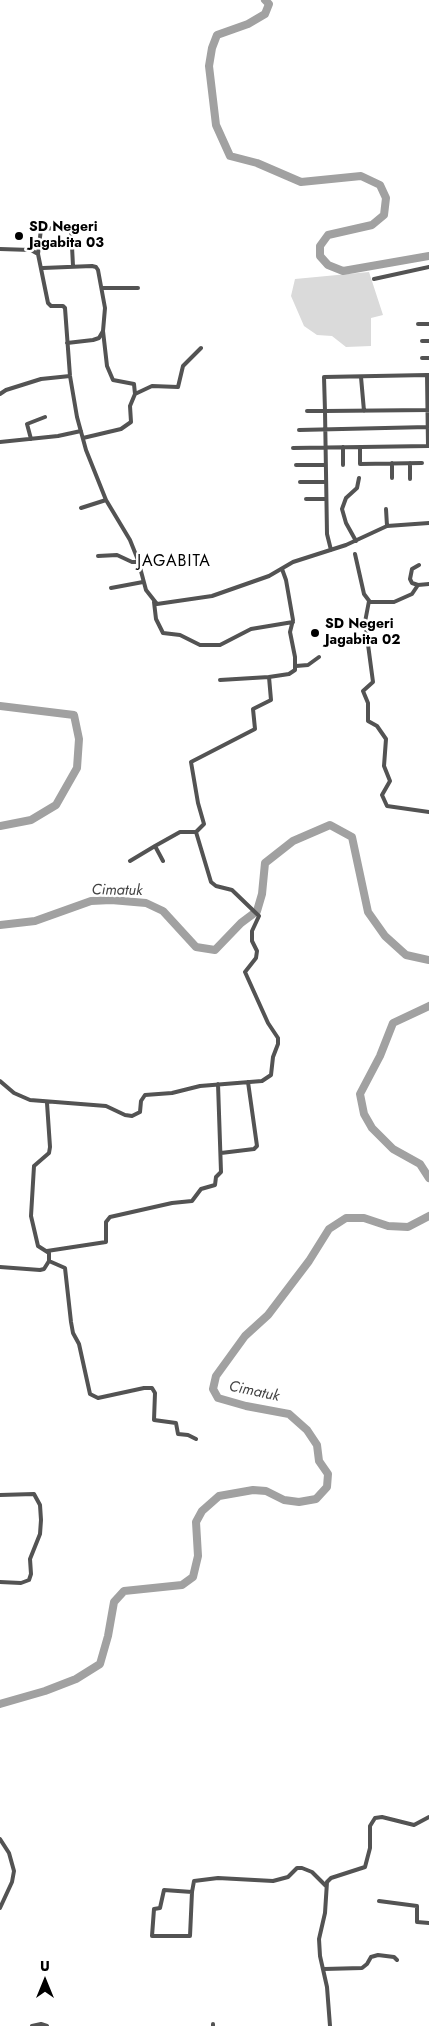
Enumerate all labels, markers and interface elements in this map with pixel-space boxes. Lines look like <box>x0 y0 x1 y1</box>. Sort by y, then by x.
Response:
place label: SD Negeri Jagabita 03 <box>29 220 104 252</box>
marker: SD Negeri Jagabita 03 <box>13 230 25 242</box>
district label: JAGABITA <box>136 552 212 572</box>
place label: SD Negeri Jagabita 02 <box>325 617 400 650</box>
marker: SD Negeri Jagabita 02 <box>309 627 321 639</box>
water label: Cimatuk <box>91 882 143 900</box>
water label: Cimatuk <box>227 1378 281 1406</box>
north arrow <box>20 1956 70 2006</box>
text: U <box>40 1956 50 1976</box>

